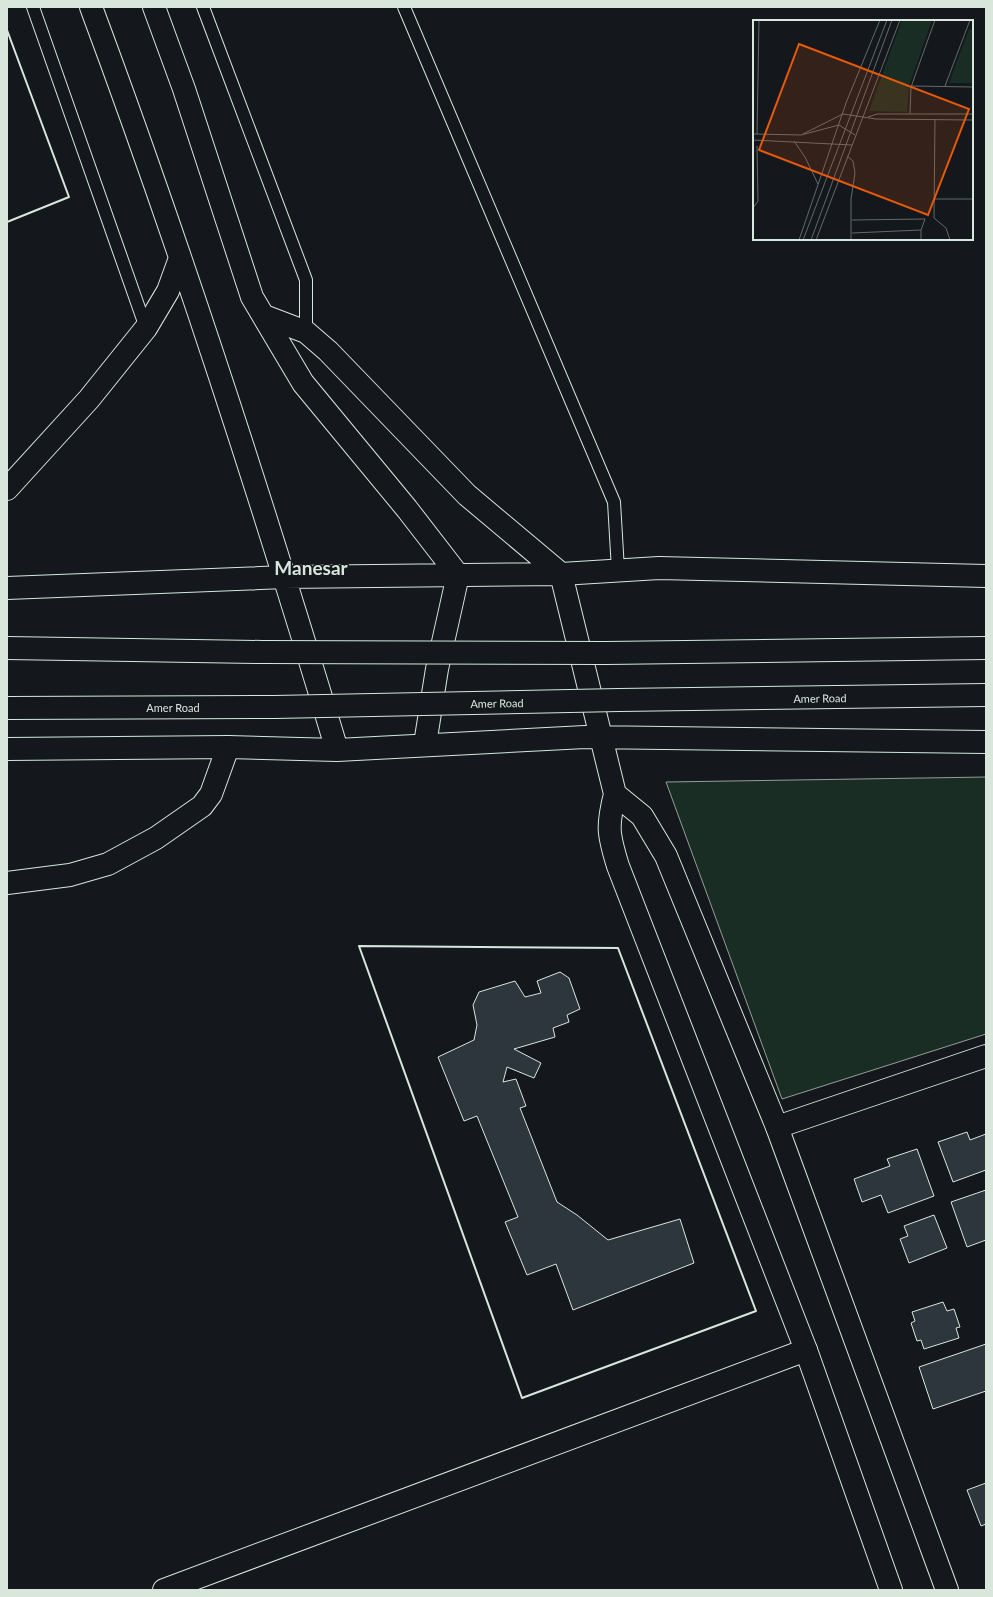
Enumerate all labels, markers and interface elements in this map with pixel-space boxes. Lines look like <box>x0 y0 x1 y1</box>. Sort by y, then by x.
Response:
inset map <box>753 20 973 240</box>
district label: Manesar <box>274 556 349 579</box>
street label: Amer Road <box>793 691 847 705</box>
street label: Amer Road <box>470 696 524 710</box>
street label: Amer Road <box>146 701 200 714</box>

